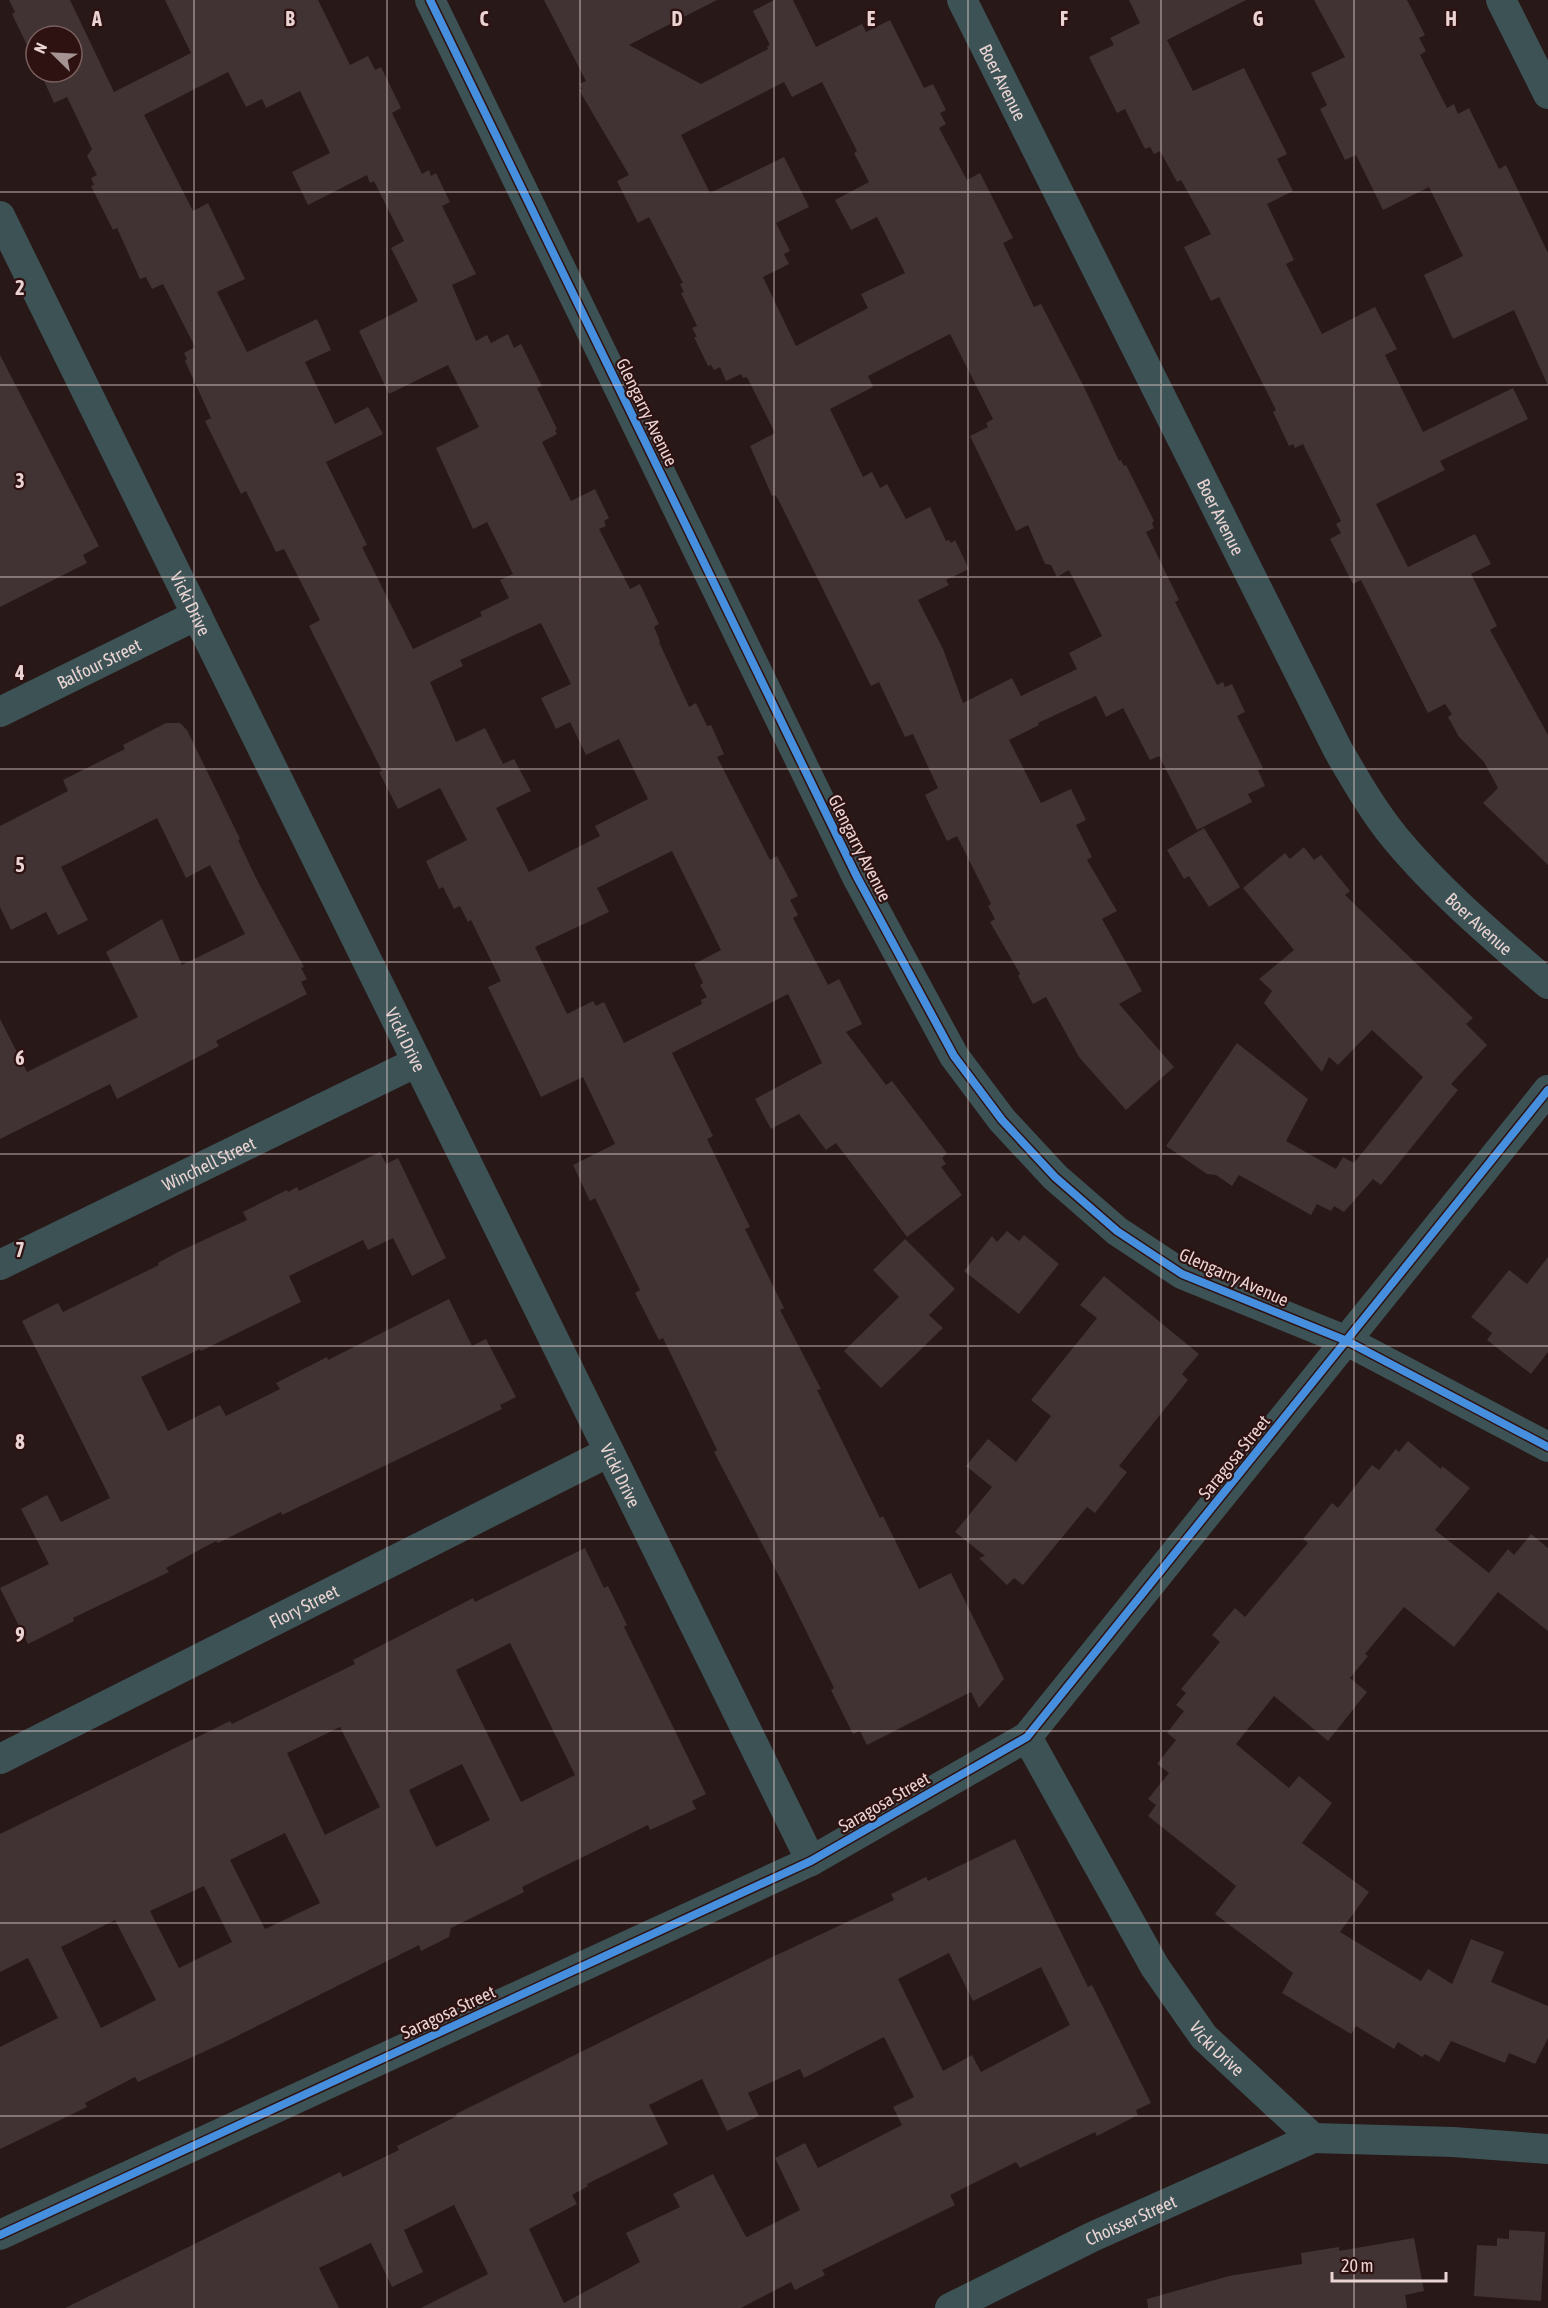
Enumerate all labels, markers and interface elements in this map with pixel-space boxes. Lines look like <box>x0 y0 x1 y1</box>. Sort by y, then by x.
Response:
text: A <box>91 7 102 30</box>
text: B <box>285 7 295 30</box>
text: C <box>480 7 489 30</box>
text: D <box>671 7 683 30</box>
text: E <box>867 7 876 30</box>
text: F <box>1060 7 1068 30</box>
text: G <box>1253 7 1264 30</box>
text: H <box>1445 7 1457 30</box>
north arrow <box>24 24 84 84</box>
text: N <box>30 40 50 56</box>
street label: Boer Avenue <box>975 40 1031 124</box>
text: 2 <box>15 276 25 299</box>
street label: Glengarry Avenue <box>612 355 682 469</box>
text: 3 <box>15 469 25 492</box>
street label: Boer Avenue <box>1193 475 1249 558</box>
street label: Vicki Drive <box>166 568 216 639</box>
street label: Balfour Street <box>53 634 144 693</box>
text: 4 <box>14 661 25 684</box>
street label: Glengarry Avenue <box>824 791 896 905</box>
text: 5 <box>15 853 25 876</box>
street label: Boer Avenue <box>1441 888 1517 959</box>
street label: Vicki Drive <box>381 1004 431 1075</box>
text: 6 <box>15 1046 25 1069</box>
street label: Winchell Street <box>159 1132 259 1195</box>
text: 7 <box>15 1238 25 1261</box>
street label: Glengarry Avenue <box>1176 1244 1292 1310</box>
street label: Saragosa Street <box>1194 1411 1274 1503</box>
text: 8 <box>15 1430 25 1453</box>
street label: Vicki Drive <box>596 1440 645 1511</box>
street label: Flory Street <box>265 1580 342 1632</box>
text: 9 <box>15 1623 25 1646</box>
street label: Saragosa Street <box>835 1767 933 1837</box>
street label: Saragosa Street <box>397 1981 499 2043</box>
street label: Vicki Drive <box>1186 2017 1249 2080</box>
street label: Choisser Street <box>1081 2190 1179 2249</box>
scale bar <box>1332 2245 1446 2283</box>
text: 20 m <box>1341 2255 1373 2276</box>

